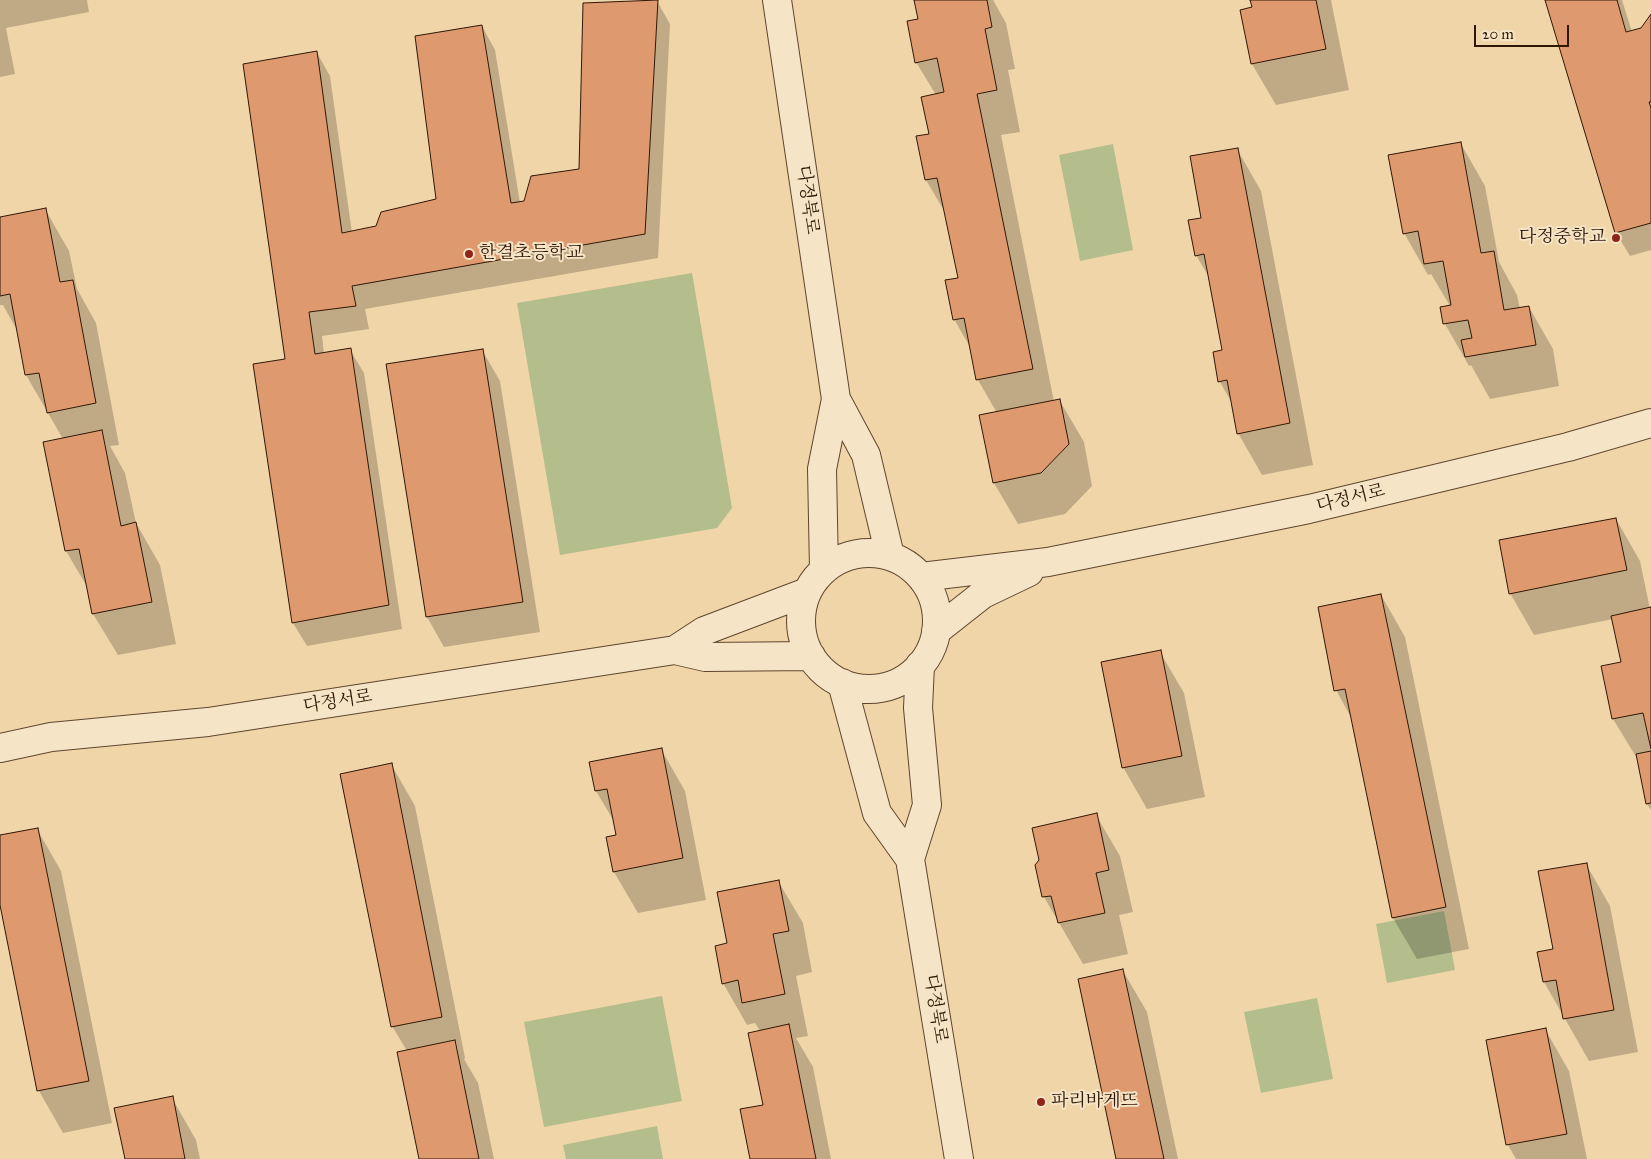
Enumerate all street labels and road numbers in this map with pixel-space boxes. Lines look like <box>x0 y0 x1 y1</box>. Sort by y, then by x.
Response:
street label: 다정북로 <box>791 164 823 236</box>
street label: 다정서로 <box>1315 480 1387 518</box>
street label: 다정서로 <box>302 686 374 718</box>
street label: 다정북로 <box>919 973 951 1045</box>

